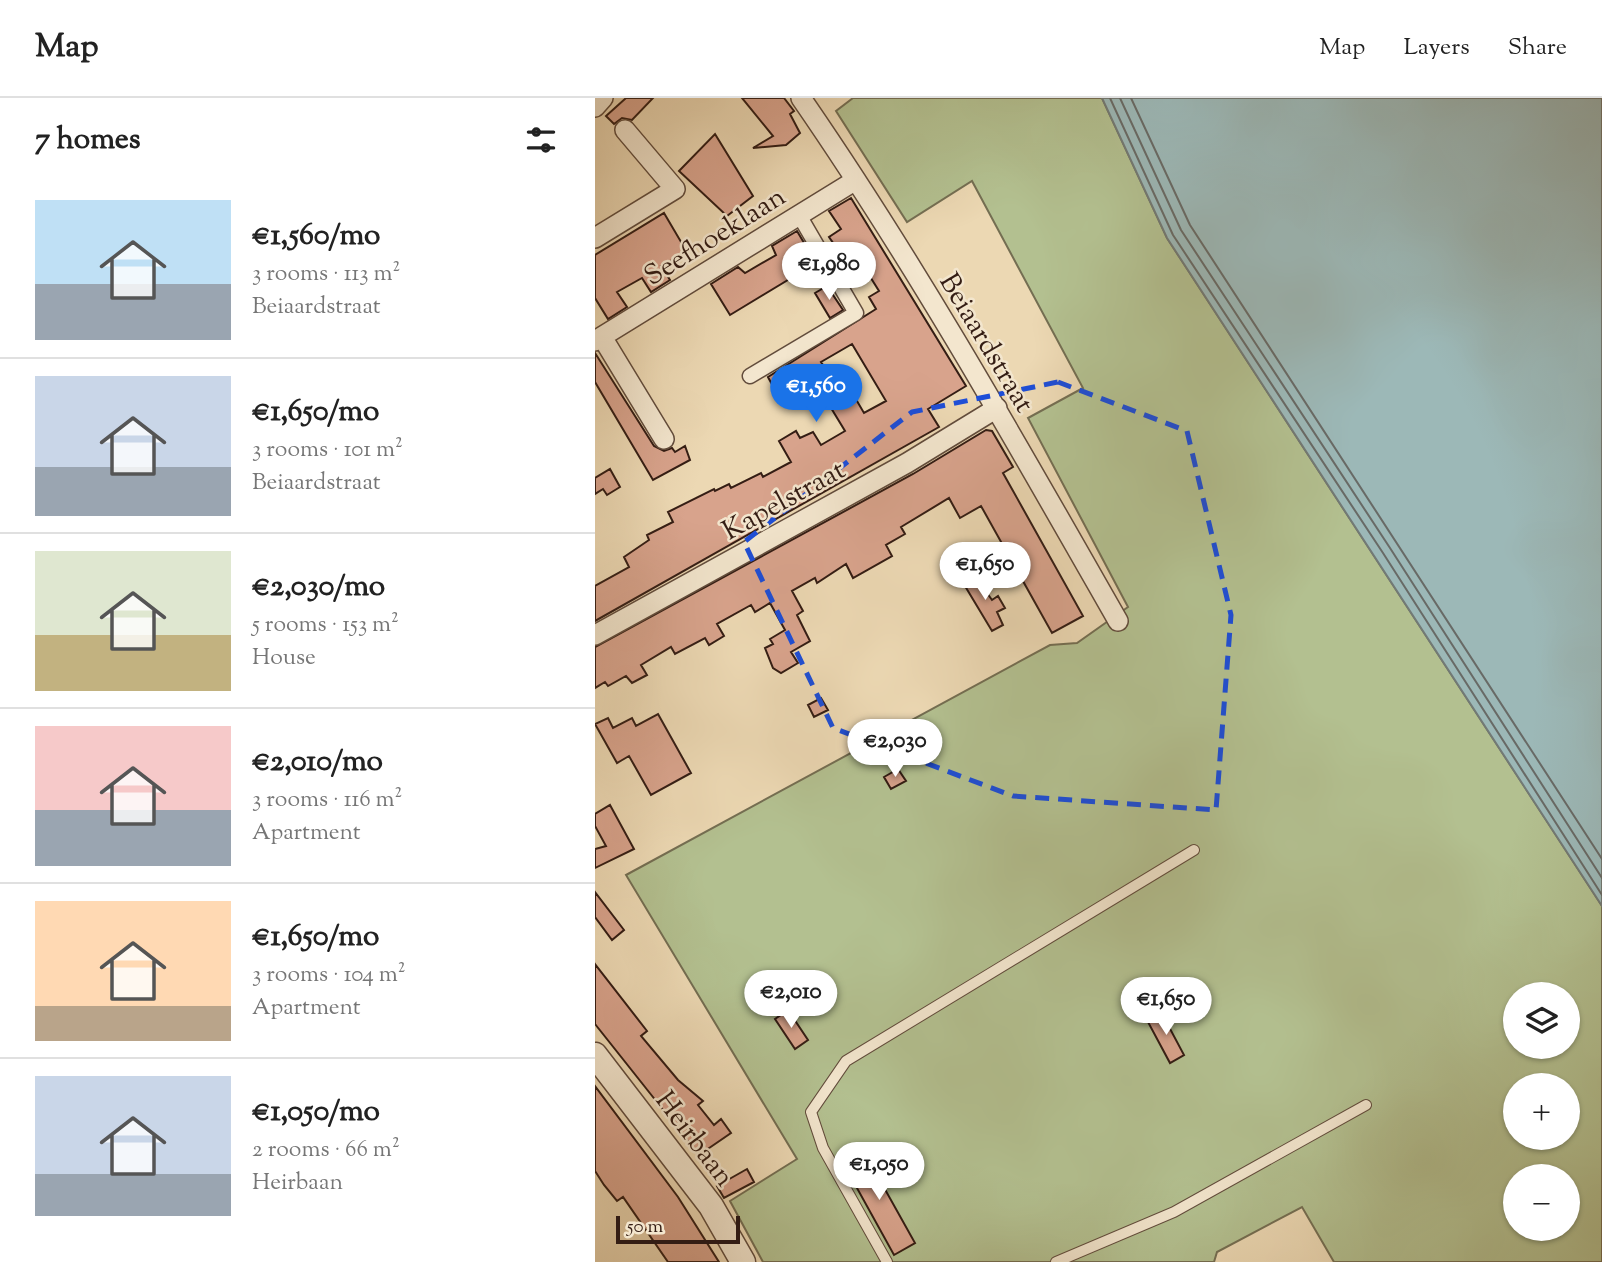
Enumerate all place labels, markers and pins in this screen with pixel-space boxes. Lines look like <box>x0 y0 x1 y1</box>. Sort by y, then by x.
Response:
pin: €1,980 <box>772 242 886 302</box>
pin: €1,560 <box>759 364 873 424</box>
pin: €1,650 <box>928 542 1042 602</box>
pin: €2,030 <box>838 720 952 779</box>
pin: €2,010 <box>734 970 848 1030</box>
pin: €1,650 <box>1109 978 1223 1037</box>
pin: €1,050 <box>822 1142 936 1202</box>

